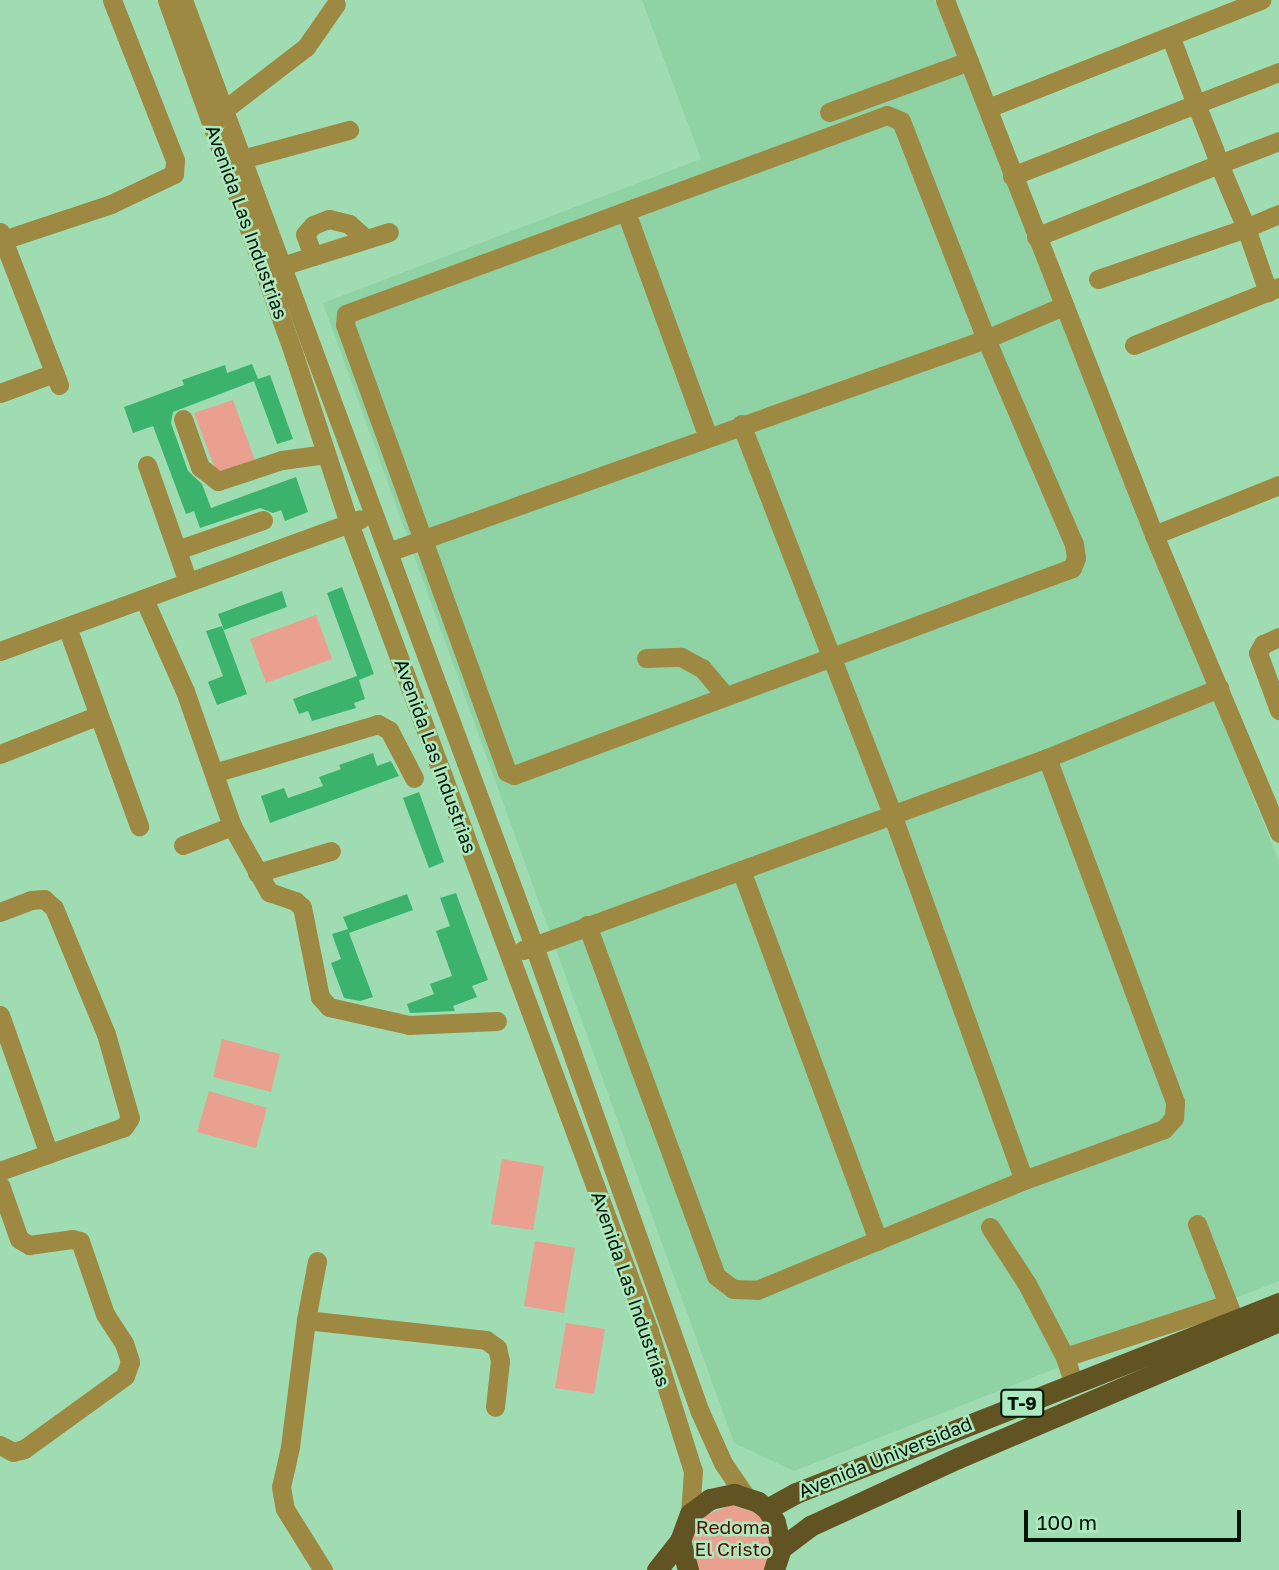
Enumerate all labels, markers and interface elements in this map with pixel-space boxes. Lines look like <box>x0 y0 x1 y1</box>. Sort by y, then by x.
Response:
street label: Avenida Las Industrias <box>201 122 293 322</box>
street label: Avenida Las Industrias <box>390 656 482 856</box>
street label: Avenida Las Industrias <box>587 1188 675 1390</box>
road number: T-9 <box>999 1388 1045 1418</box>
street label: Avenida Universidad <box>795 1412 975 1502</box>
scale bar <box>1027 1496 1244 1540</box>
text: 100 m <box>1037 1509 1097 1535</box>
park label: Redoma El Cristo <box>695 1516 771 1560</box>

